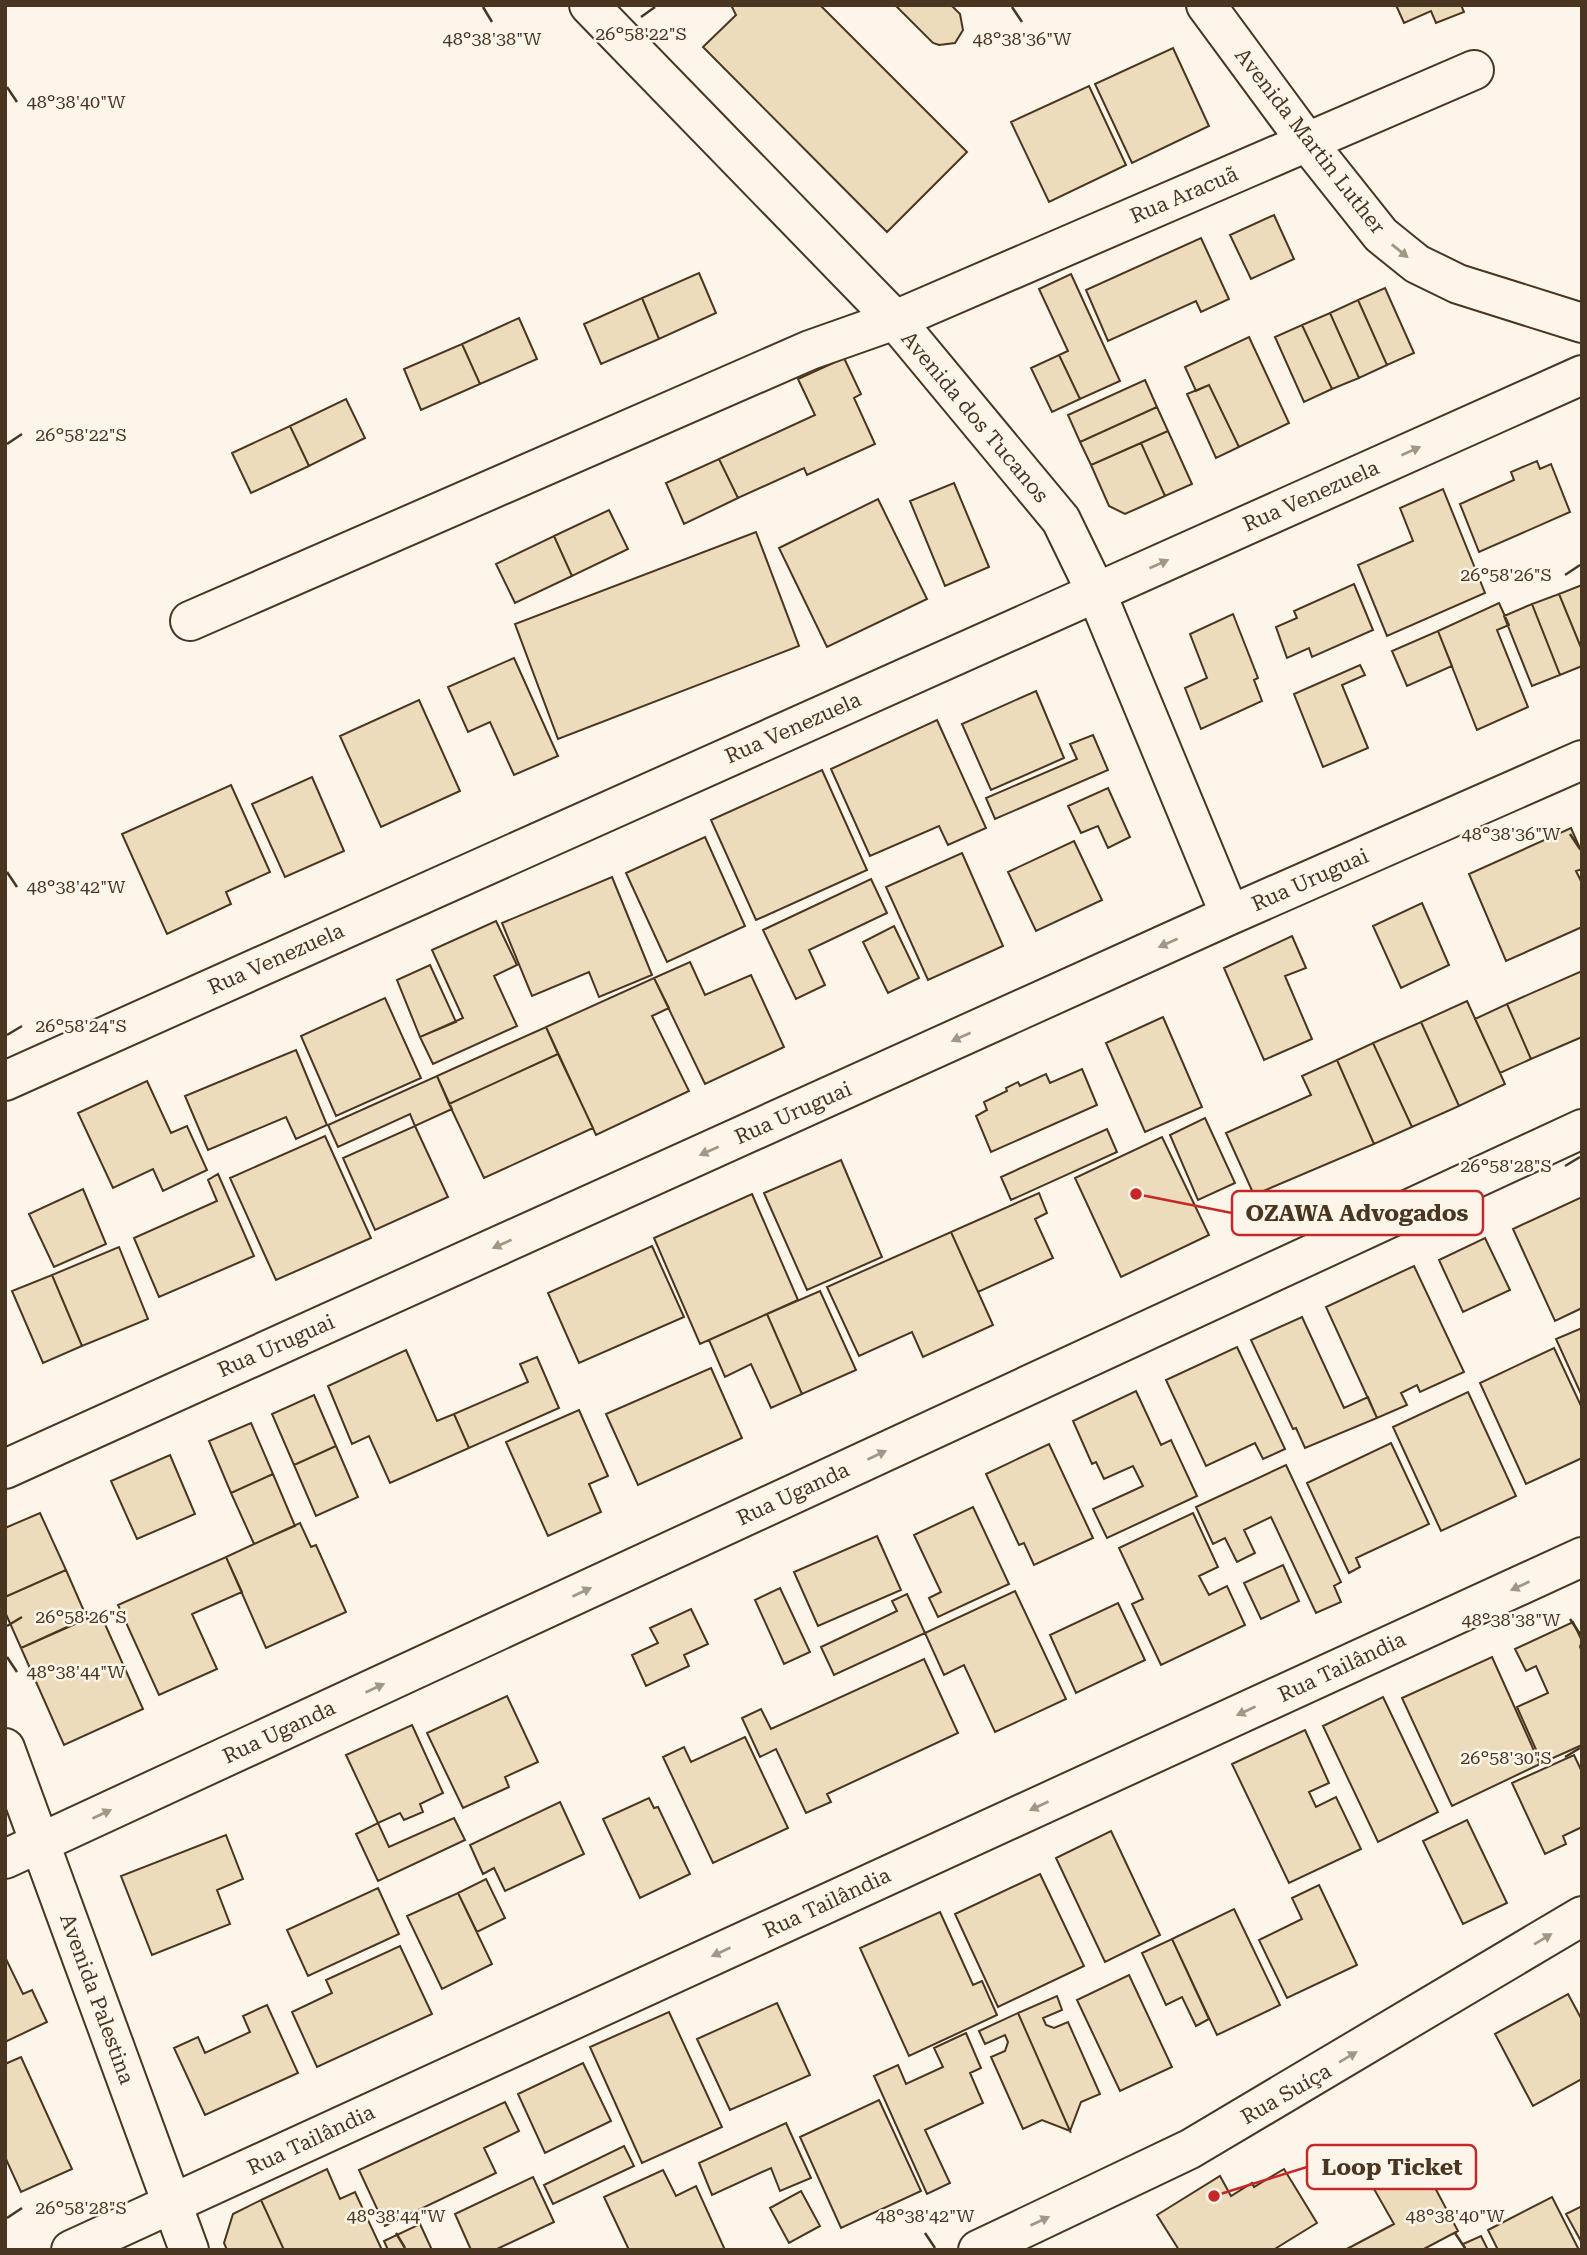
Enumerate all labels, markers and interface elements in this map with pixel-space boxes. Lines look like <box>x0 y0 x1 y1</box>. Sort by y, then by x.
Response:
text: 26°58'22"S <box>595 23 687 44</box>
text: 48°38'38"W <box>443 28 542 49</box>
text: 48°38'36"W <box>973 28 1072 49</box>
street label: Avenida Martin Luther <box>1230 43 1390 239</box>
text: 48°38'40"W <box>27 91 126 112</box>
street label: Rua Aracuã <box>1127 161 1242 228</box>
one-way arrow <box>1391 243 1409 258</box>
street label: Avenida dos Tucanos <box>896 327 1054 507</box>
text: 26°58'22"S <box>35 424 127 445</box>
one-way arrow <box>1401 445 1421 457</box>
street label: Rua Venezuela <box>1239 455 1383 537</box>
one-way arrow <box>1148 558 1169 569</box>
text: 26°58'26"S <box>1460 564 1552 585</box>
street label: Rua Venezuela <box>721 687 865 769</box>
text: 48°38'36"W <box>1462 823 1561 844</box>
street label: Rua Uruguai <box>1248 843 1372 916</box>
text: 48°38'42"W <box>27 876 126 897</box>
street label: Rua Venezuela <box>204 918 348 1000</box>
one-way arrow <box>1158 937 1178 949</box>
text: 26°58'24"S <box>35 1015 127 1036</box>
one-way arrow <box>951 1031 971 1043</box>
street label: Rua Uruguai <box>731 1076 855 1149</box>
one-way arrow <box>699 1145 719 1157</box>
text: 26°58'28"S <box>1460 1155 1552 1176</box>
callout: OZAWA Advogados <box>1232 1191 1483 1235</box>
text: OZAWA Advogados <box>1246 1200 1469 1227</box>
one-way arrow <box>491 1239 512 1250</box>
street label: Rua Uruguai <box>214 1309 338 1382</box>
one-way arrow <box>867 1450 887 1461</box>
street label: Rua Uganda <box>733 1457 854 1531</box>
one-way arrow <box>1510 1580 1530 1591</box>
one-way arrow <box>571 1586 592 1597</box>
text: 26°58'26"S <box>35 1606 127 1627</box>
text: 48°38'38"W <box>1462 1609 1561 1630</box>
street label: Rua Tailândia <box>1275 1627 1410 1707</box>
text: 48°38'44"W <box>27 1661 126 1682</box>
one-way arrow <box>365 1682 385 1693</box>
street label: Rua Uganda <box>219 1695 340 1769</box>
one-way arrow <box>1236 1705 1256 1717</box>
text: 26°58'30"S <box>1460 1747 1552 1768</box>
one-way arrow <box>1029 1800 1049 1812</box>
one-way arrow <box>92 1808 112 1820</box>
street label: Rua Tailândia <box>760 1863 895 1943</box>
street label: Avenida Palestina <box>55 1911 139 2088</box>
one-way arrow <box>1534 1933 1553 1946</box>
one-way arrow <box>711 1946 731 1958</box>
one-way arrow <box>1339 2050 1358 2063</box>
street label: Rua Suíça <box>1237 2058 1336 2129</box>
street label: Rua Tailândia <box>244 2100 379 2180</box>
callout: Loop Ticket <box>1307 2145 1476 2189</box>
text: Loop Ticket <box>1321 2154 1463 2181</box>
text: 26°58'28"S <box>35 2197 127 2218</box>
text: 48°38'44"W <box>347 2205 446 2226</box>
text: 48°38'42"W <box>876 2205 975 2226</box>
text: 48°38'40"W <box>1406 2205 1505 2226</box>
one-way arrow <box>1030 2215 1050 2227</box>

